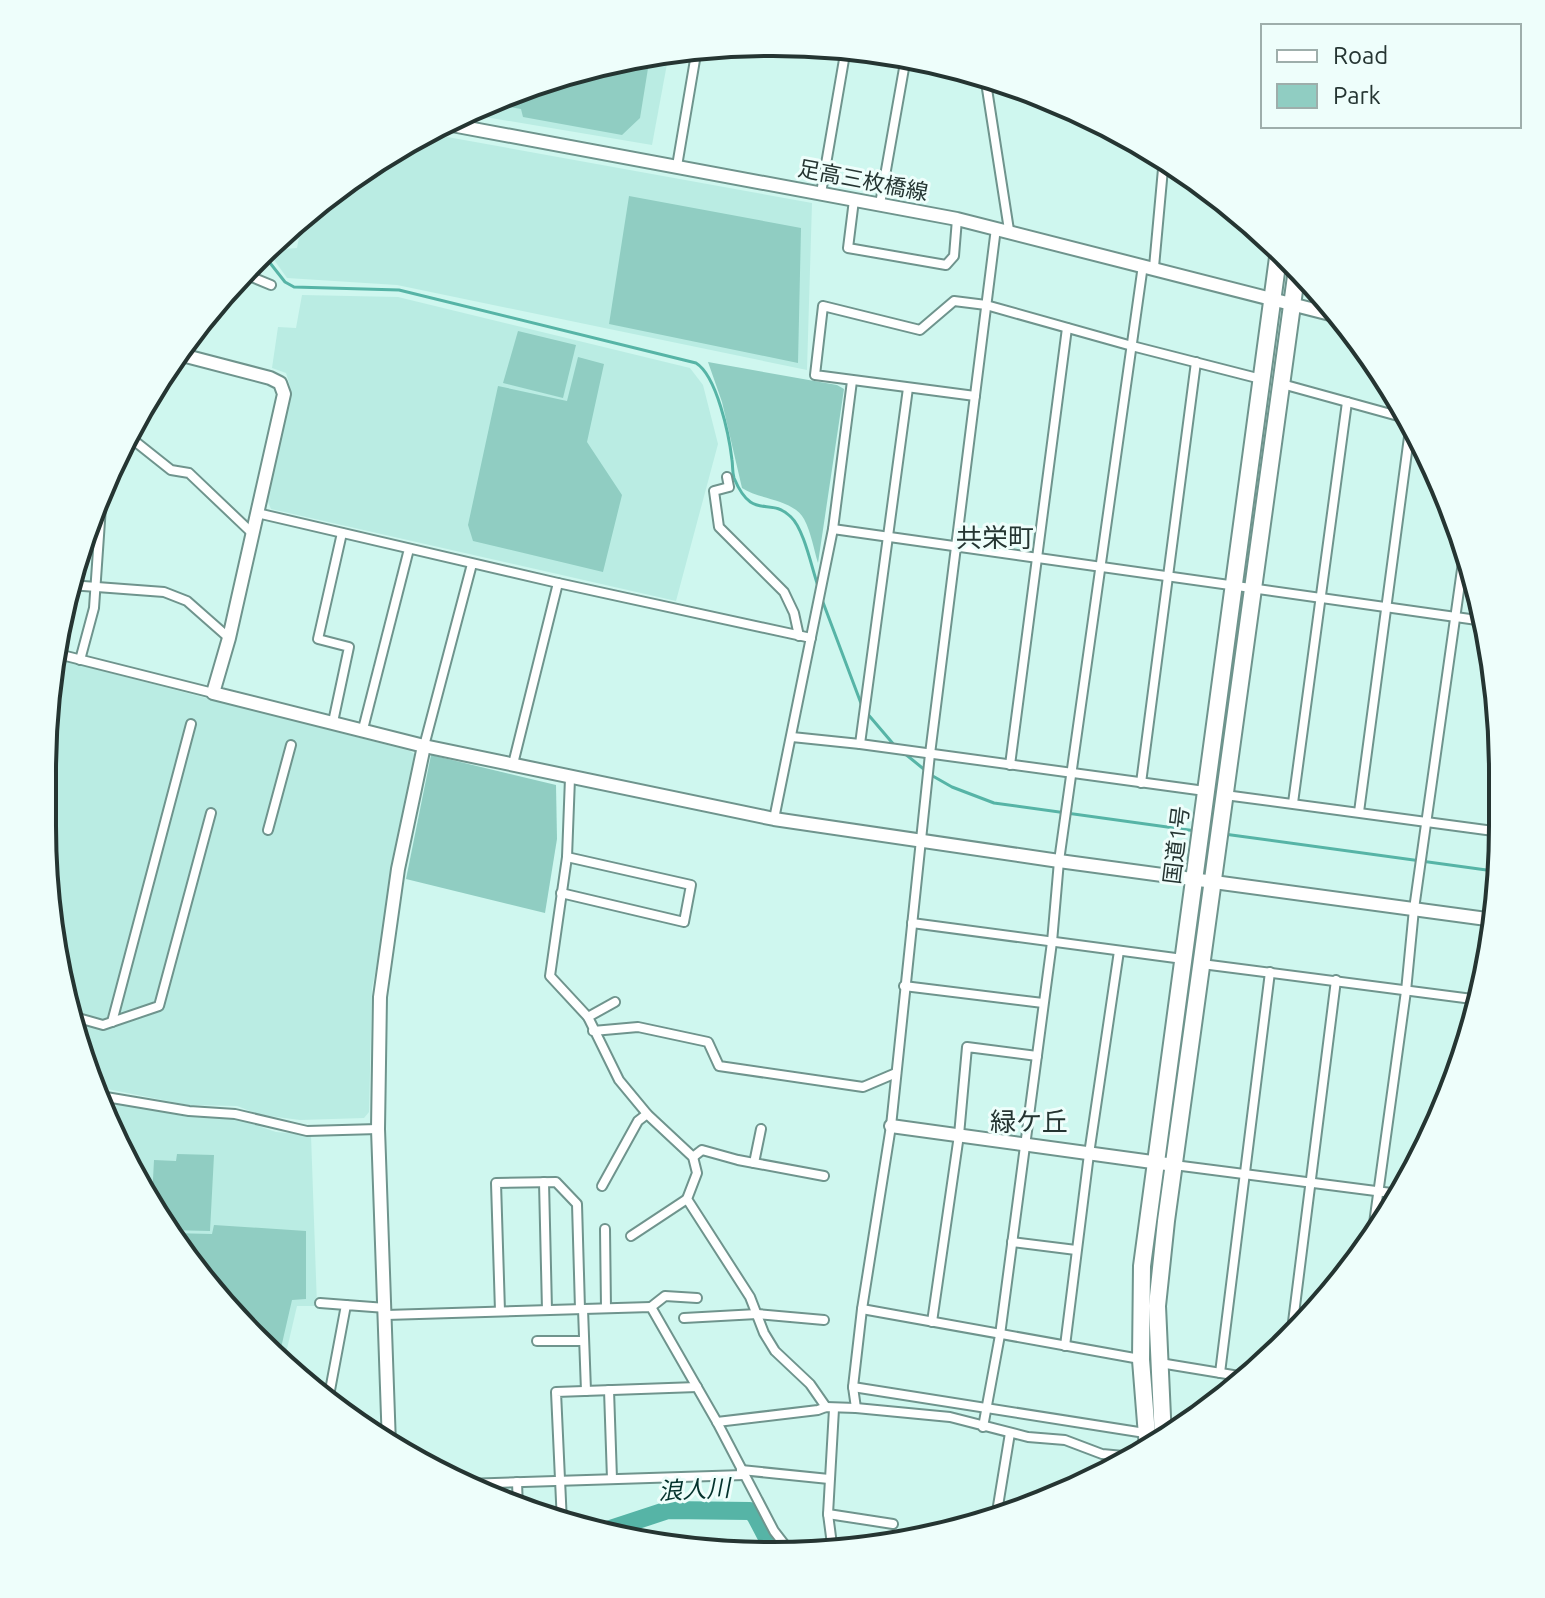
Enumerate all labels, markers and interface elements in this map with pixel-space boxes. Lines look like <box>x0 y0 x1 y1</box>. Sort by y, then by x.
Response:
legend <box>1261 24 1521 128</box>
text: Road <box>1333 42 1388 69</box>
text: Park <box>1333 82 1381 109</box>
street label: 足高三枚橋線 <box>796 155 930 204</box>
district label: 共栄町 <box>956 523 1034 552</box>
street label: 国道1号 <box>1158 804 1193 885</box>
district label: 緑ケ丘 <box>990 1107 1068 1136</box>
water label: 浪人川 <box>657 1474 734 1505</box>

